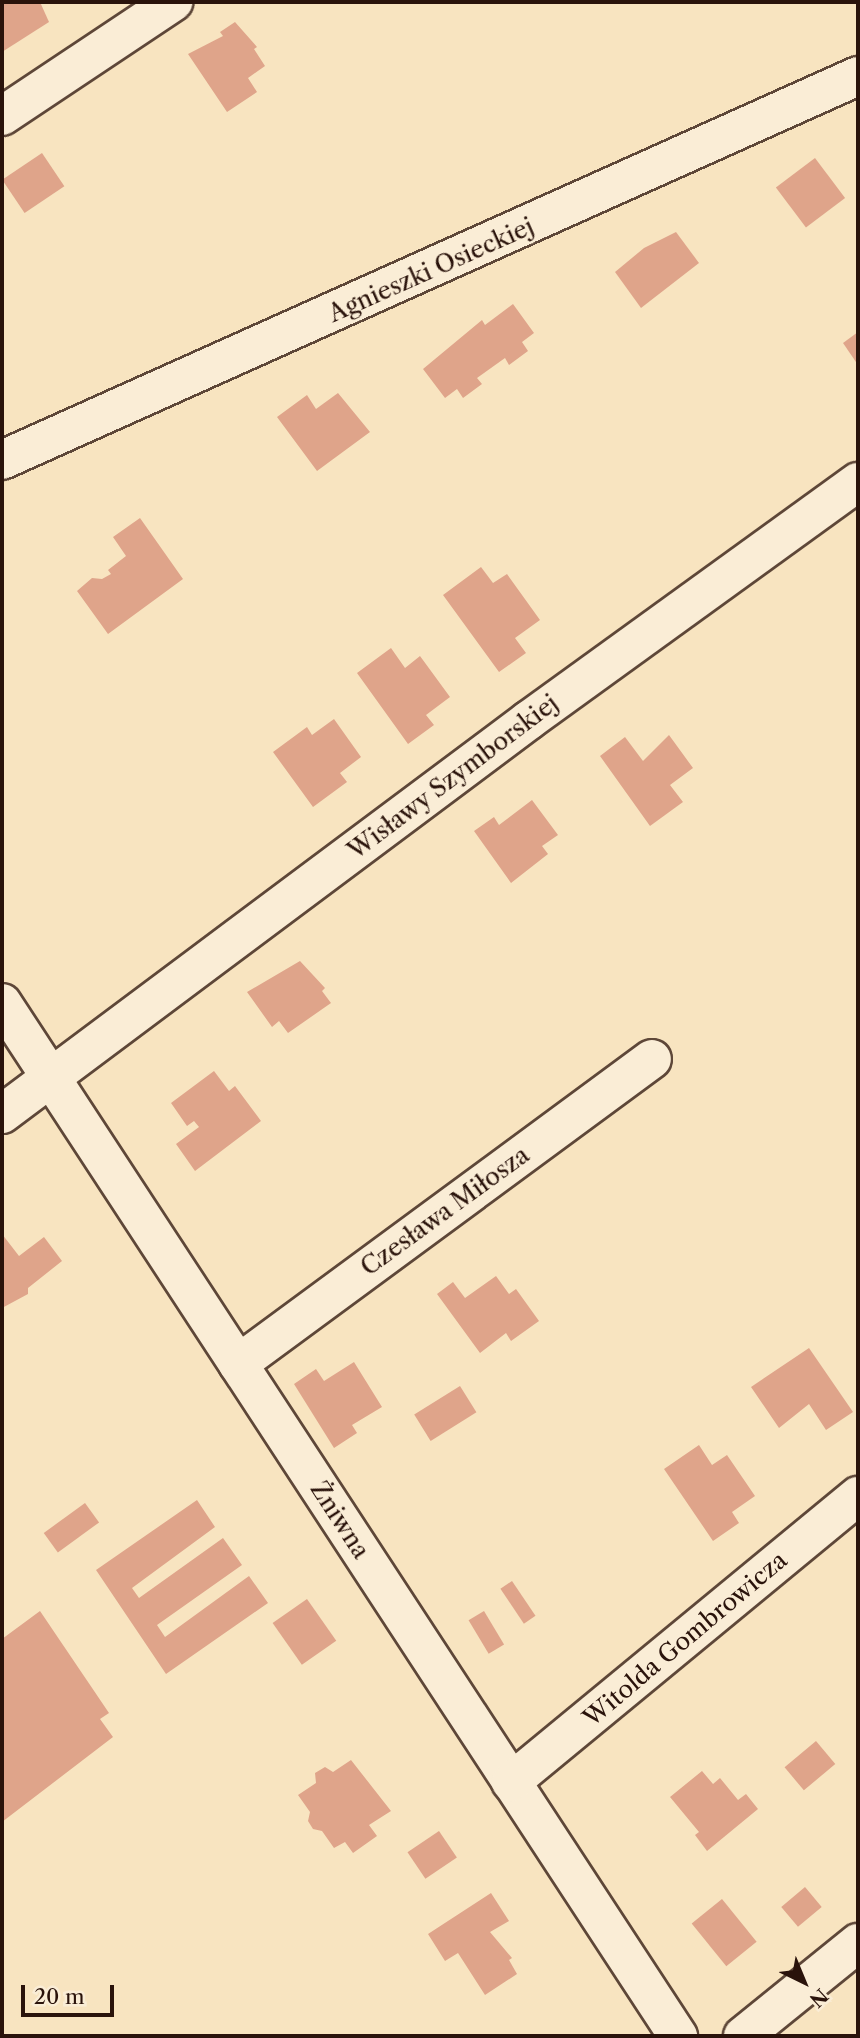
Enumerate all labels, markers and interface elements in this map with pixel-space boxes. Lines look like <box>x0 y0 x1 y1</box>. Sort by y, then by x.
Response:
street label: Agnieszki Osieckiej <box>324 212 538 328</box>
street label: Wisławy Szymborskiej <box>342 688 564 866</box>
street label: Czesława Miłosza <box>355 1140 535 1282</box>
street label: Żniwna <box>305 1476 375 1564</box>
street label: Witolda Gombrowicza <box>577 1545 793 1733</box>
north arrow <box>769 1947 839 2017</box>
scale bar <box>24 1972 117 2016</box>
text: 20 m <box>34 1984 85 2009</box>
text: N <box>805 1984 833 2012</box>

